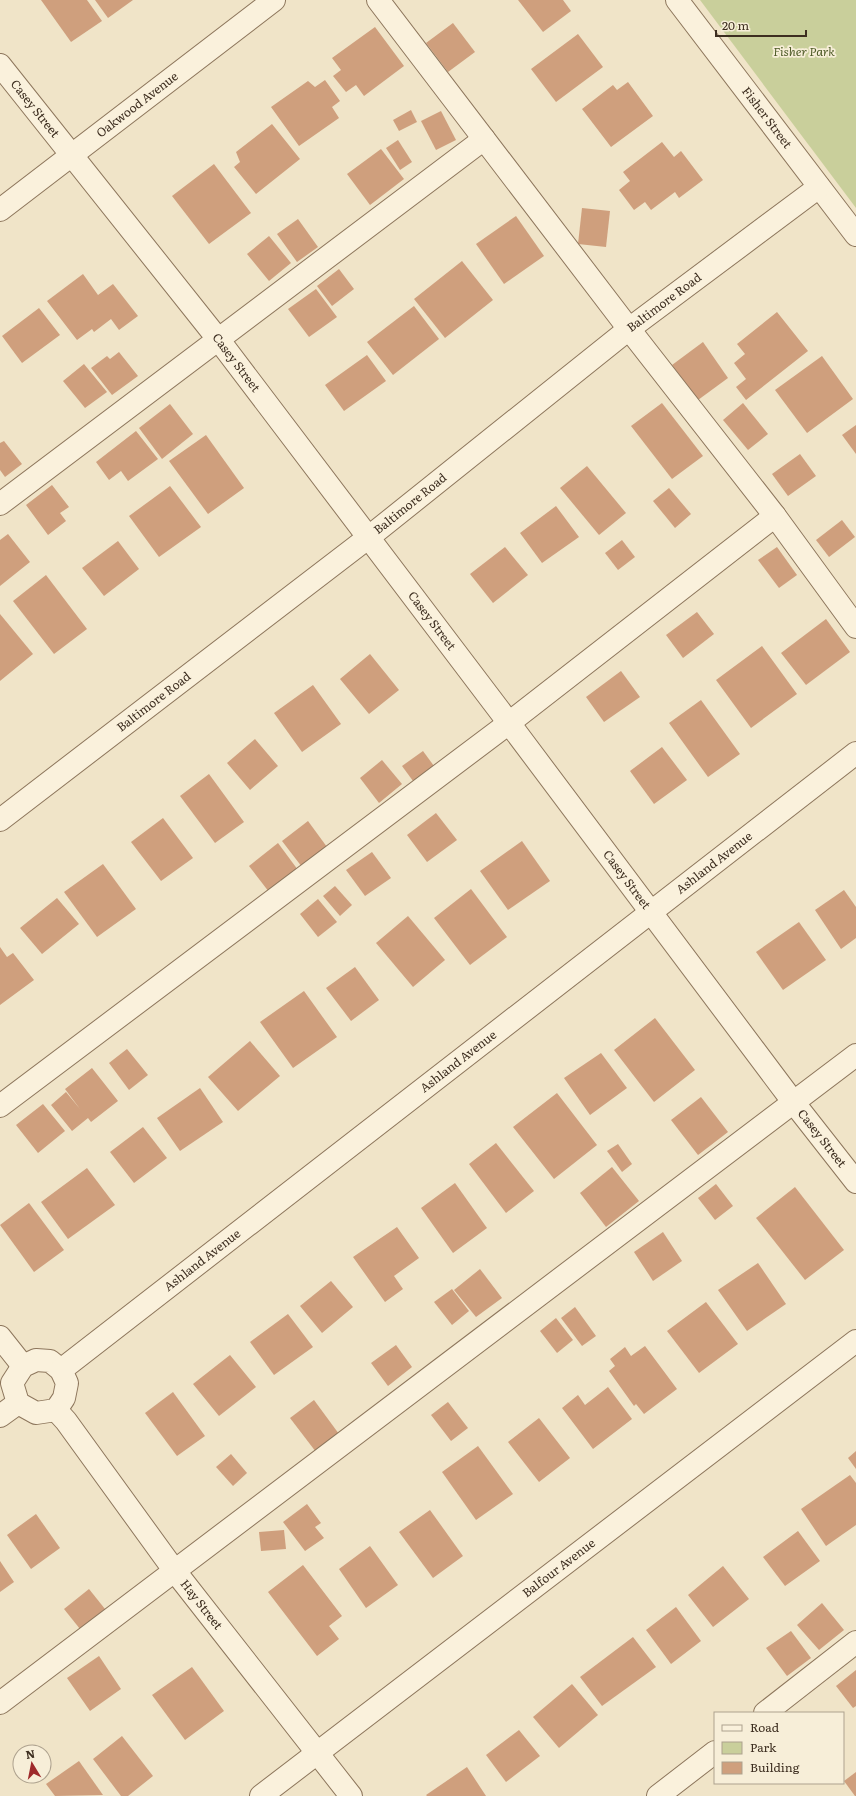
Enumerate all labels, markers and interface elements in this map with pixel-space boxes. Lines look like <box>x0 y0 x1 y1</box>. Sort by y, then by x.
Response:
scale bar <box>716 12 806 38</box>
text: 20 m <box>722 16 749 34</box>
park label: Fisher Park <box>773 42 835 60</box>
street label: Oakwood Avenue <box>92 67 181 141</box>
street label: Casey Street <box>7 75 65 141</box>
street label: Fisher Street <box>738 83 797 152</box>
street label: Baltimore Road <box>623 268 705 336</box>
street label: Casey Street <box>209 329 265 396</box>
street label: Baltimore Road <box>369 468 451 538</box>
street label: Casey Street <box>404 587 461 654</box>
street label: Baltimore Road <box>113 667 195 735</box>
street label: Ashland Avenue <box>672 827 756 898</box>
street label: Casey Street <box>599 846 656 913</box>
street label: Ashland Avenue <box>416 1025 500 1096</box>
street label: Casey Street <box>794 1105 851 1171</box>
street label: Ashland Avenue <box>160 1224 244 1295</box>
street label: Balfour Avenue <box>518 1534 599 1601</box>
street label: Hay Street <box>177 1575 228 1633</box>
legend <box>714 1712 844 1784</box>
text: Road <box>750 1718 780 1736</box>
text: Park <box>750 1738 777 1756</box>
north arrow <box>12 1744 52 1784</box>
text: N <box>24 1744 36 1762</box>
text: Building <box>750 1758 800 1776</box>

